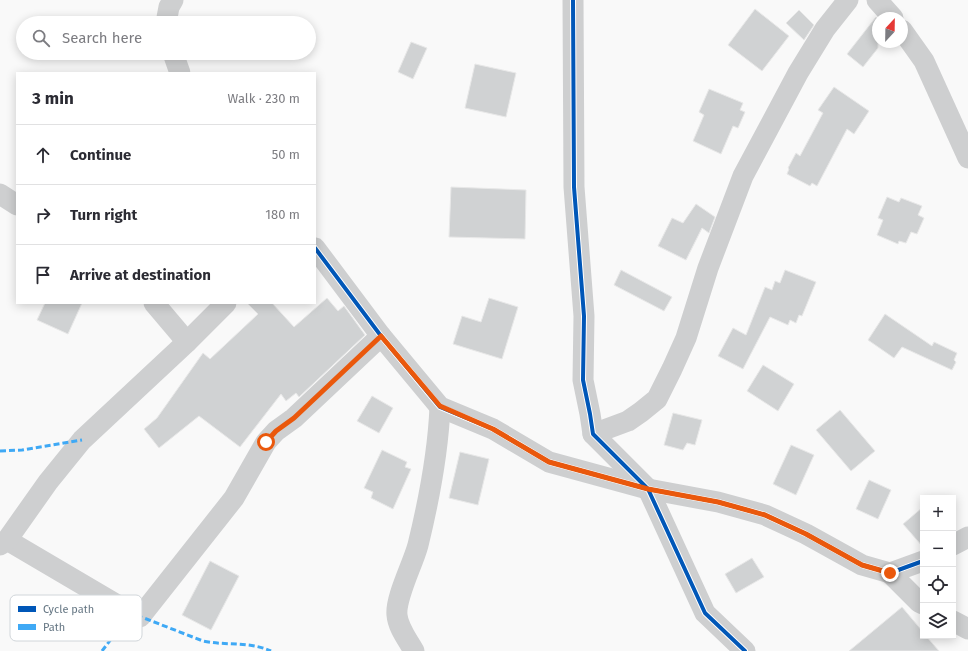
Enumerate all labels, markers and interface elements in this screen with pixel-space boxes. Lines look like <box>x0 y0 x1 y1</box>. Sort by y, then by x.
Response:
north arrow <box>872 12 908 48</box>
search box <box>16 16 316 60</box>
icon: search <box>30 27 52 49</box>
text: Search here <box>62 29 142 47</box>
text: 3 min <box>32 88 74 109</box>
text: Walk · 230 m <box>228 91 300 106</box>
icon: ahead <box>32 144 54 166</box>
text: Continue <box>70 146 131 164</box>
text: 50 m <box>272 147 300 162</box>
icon: right <box>32 204 54 226</box>
text: Turn right <box>70 206 137 224</box>
text: 180 m <box>265 207 300 222</box>
icon: arrive <box>32 264 54 286</box>
text: Arrive at destination <box>70 266 211 284</box>
route start <box>257 433 275 451</box>
map controls <box>920 495 956 639</box>
button: + <box>920 495 956 531</box>
button: − <box>920 531 956 567</box>
route end <box>881 564 899 582</box>
button: locate <box>920 567 956 603</box>
legend <box>10 595 142 641</box>
text: Cycle path <box>43 603 94 616</box>
button: layers <box>920 603 956 639</box>
text: Path <box>43 621 65 634</box>

